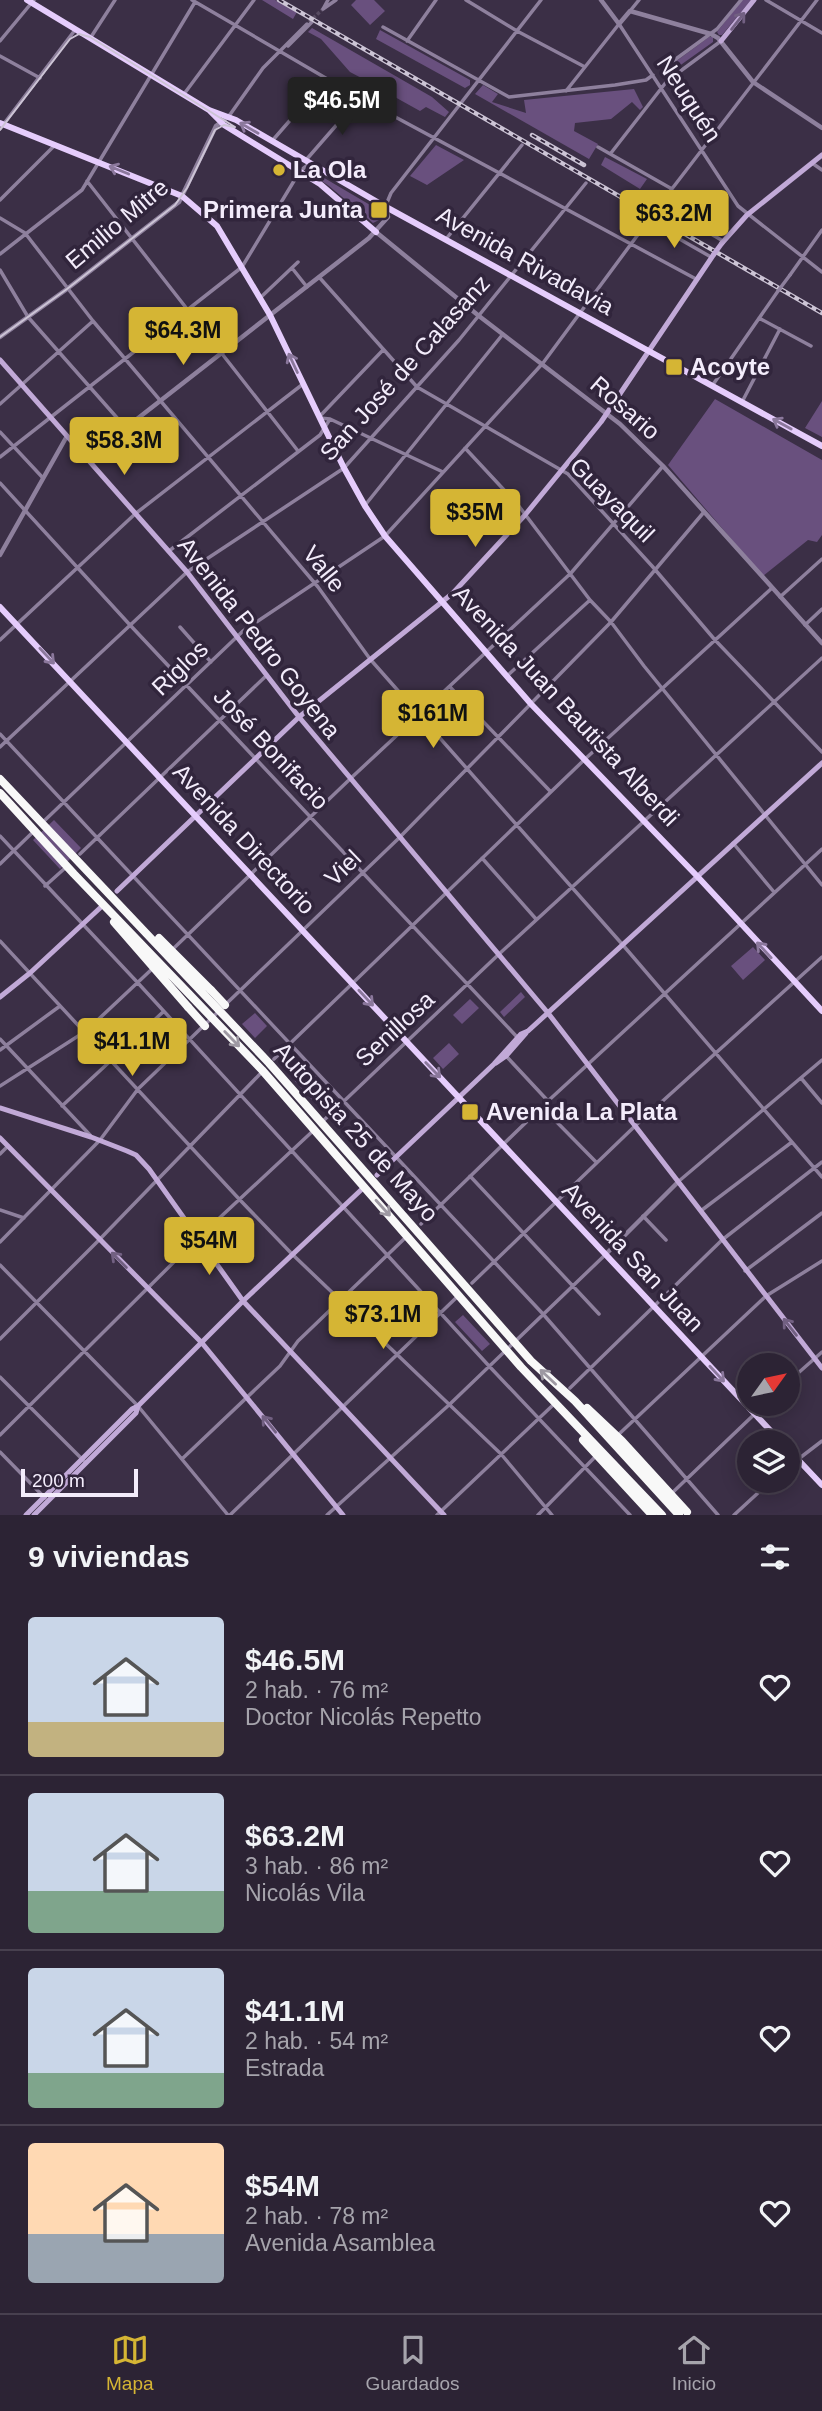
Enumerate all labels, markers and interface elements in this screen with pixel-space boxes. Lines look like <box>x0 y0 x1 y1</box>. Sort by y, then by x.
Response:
one-way arrow <box>730 11 745 30</box>
street label: Neuquén <box>652 51 727 147</box>
pin: $46.5M <box>285 78 399 137</box>
text: $46.5M <box>304 87 380 113</box>
one-way arrow <box>239 121 260 134</box>
place label: La Ola <box>293 156 367 183</box>
one-way arrow <box>108 162 130 175</box>
marker: La Ola <box>271 162 287 178</box>
street label: Emilio Mitre <box>60 173 173 274</box>
pin: $63.2M <box>617 190 731 250</box>
place label: Primera Junta <box>203 196 364 223</box>
marker: Primera Junta <box>369 200 389 220</box>
text: $63.2M <box>636 200 712 226</box>
street label: Avenida Rivadavia <box>432 201 619 321</box>
street label: San José de Calasanz <box>314 269 495 466</box>
pin: $64.3M <box>126 308 240 367</box>
text: $64.3M <box>145 317 221 343</box>
one-way arrow <box>285 353 299 374</box>
place label: Acoyte <box>690 353 770 380</box>
marker: Acoyte <box>664 357 684 377</box>
street label: Rosario <box>585 370 665 445</box>
one-way arrow <box>772 417 793 430</box>
pin: $58.3M <box>67 418 181 477</box>
text: $58.3M <box>86 427 162 453</box>
street label: Guayaquil <box>565 452 660 547</box>
pin: $35M <box>434 490 516 549</box>
text: $35M <box>446 499 504 525</box>
street label: Avenida Pedro Goyena <box>172 532 347 744</box>
street label: Valle <box>298 540 351 597</box>
street label: Avenida Juan Bautista Alberdi <box>448 580 685 831</box>
street label: Riglos <box>146 635 213 701</box>
one-way arrow <box>38 647 55 664</box>
street label: José Bonifacio <box>208 682 334 815</box>
pin: $161M <box>384 690 482 750</box>
text: $161M <box>398 700 468 726</box>
street label: Avenida Directorio <box>168 758 321 919</box>
street label: Viel <box>319 844 366 891</box>
one-way arrow <box>756 941 772 959</box>
street label: Senillosa <box>350 985 440 1072</box>
one-way arrow <box>358 989 374 1007</box>
pin: $41.1M <box>75 1018 189 1078</box>
text: $41.1M <box>94 1028 170 1054</box>
one-way arrow <box>224 1030 241 1047</box>
street label: Autopista 25 de Mayo <box>269 1036 444 1227</box>
one-way arrow <box>424 1061 441 1078</box>
place label: Avenida La Plata <box>486 1098 678 1125</box>
marker: Avenida La Plata <box>460 1102 480 1122</box>
street label: Avenida San Juan <box>557 1176 710 1337</box>
one-way arrow <box>375 1199 392 1216</box>
pin: $54M <box>168 1218 250 1277</box>
text: $54M <box>180 1227 238 1253</box>
one-way arrow <box>110 1252 127 1269</box>
pin: $73.1M <box>326 1292 440 1351</box>
text: $73.1M <box>345 1301 421 1327</box>
one-way arrow <box>782 1318 797 1337</box>
north arrow <box>737 1353 800 1416</box>
map controls <box>737 1353 800 1493</box>
one-way arrow <box>709 1365 725 1383</box>
one-way arrow <box>540 1368 557 1385</box>
one-way arrow <box>261 1416 277 1434</box>
button: layers <box>737 1430 800 1493</box>
scale bar <box>21 1466 138 1498</box>
text: 200 m <box>32 1470 85 1491</box>
icon: filters <box>756 1538 794 1576</box>
text: 9 viviendas <box>28 1540 190 1573</box>
text: $46.5M <box>245 1643 345 1676</box>
icon: home <box>84 1645 168 1729</box>
icon: heart <box>756 1668 794 1706</box>
text: 2 hab. · 76 m² <box>245 1677 388 1703</box>
text: Doctor Nicolás Repetto <box>245 1704 482 1730</box>
text: $63.2M <box>245 1819 345 1852</box>
icon: home <box>84 1821 168 1905</box>
icon: heart <box>756 1844 794 1882</box>
text: 3 hab. · 86 m² <box>245 1853 388 1879</box>
text: Nicolás Vila <box>245 1880 365 1906</box>
text: $41.1M <box>245 1994 345 2027</box>
icon: home <box>84 1996 168 2080</box>
icon: heart <box>756 2019 794 2057</box>
text: 2 hab. · 54 m² <box>245 2028 388 2054</box>
text: Estrada <box>245 2055 324 2081</box>
text: $54M <box>245 2169 320 2202</box>
icon: home <box>84 2171 168 2255</box>
icon: heart <box>756 2194 794 2232</box>
text: 2 hab. · 78 m² <box>245 2203 388 2229</box>
text: Avenida Asamblea <box>245 2230 435 2256</box>
tab: Mapa <box>106 2331 154 2395</box>
tab: Guardados <box>366 2331 460 2395</box>
tab: Inicio <box>672 2331 716 2395</box>

